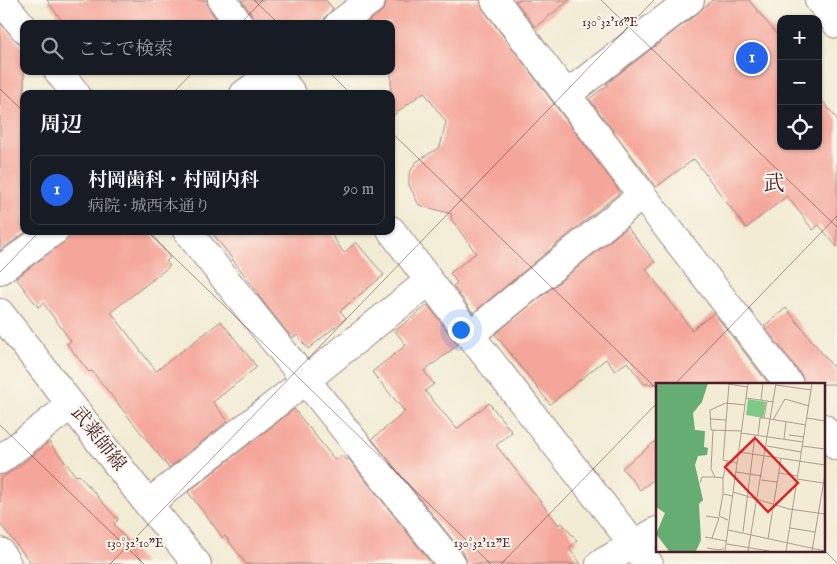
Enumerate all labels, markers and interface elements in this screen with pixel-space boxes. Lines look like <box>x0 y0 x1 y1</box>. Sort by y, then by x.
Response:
text: 130°32'16"E <box>582 15 638 30</box>
map controls <box>777 15 822 150</box>
button: + <box>777 15 822 60</box>
search box <box>20 20 395 75</box>
icon: search <box>38 34 66 62</box>
text: ここで検索 <box>78 38 173 62</box>
pin: 1 <box>736 39 768 77</box>
button: − <box>777 60 822 105</box>
button: locate <box>777 105 822 150</box>
text: 周辺 <box>40 112 82 139</box>
text: 村岡歯科・村岡内科 <box>88 169 259 193</box>
district label: 武 <box>764 171 785 198</box>
text: 1 <box>54 180 60 200</box>
text: 90 m <box>343 180 374 200</box>
text: 病院 · 城西本通り <box>88 197 211 217</box>
your location <box>448 317 474 343</box>
inset map <box>656 383 824 552</box>
street label: 武薬師線 <box>65 402 131 476</box>
text: 130°32'10"E <box>107 536 163 551</box>
text: 130°32'12"E <box>454 536 510 551</box>

